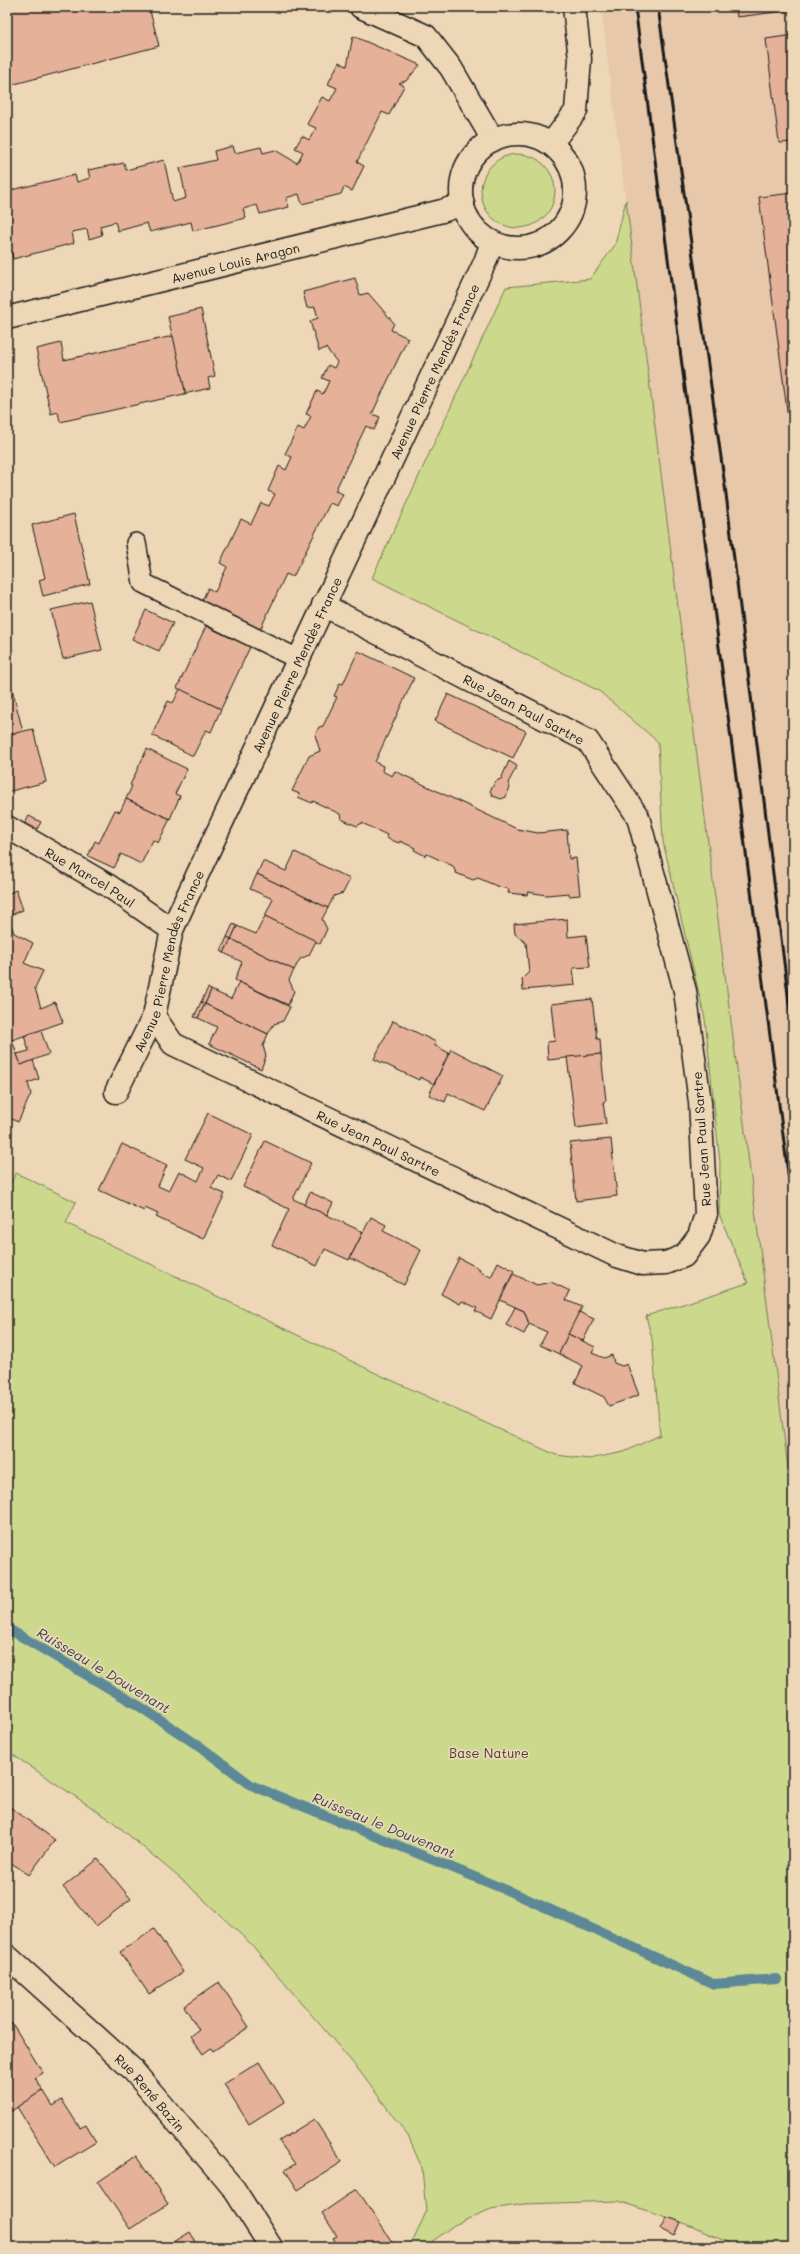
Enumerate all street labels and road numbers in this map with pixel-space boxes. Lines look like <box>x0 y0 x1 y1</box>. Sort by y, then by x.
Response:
street label: Avenue Louis Aragon <box>169 238 301 286</box>
street label: Avenue Pierre Mendès France <box>385 281 482 462</box>
street label: Avenue Pierre Mendès France <box>248 574 345 755</box>
street label: Rue Jean Paul Sartre <box>460 670 588 748</box>
street label: Rue Marcel Paul <box>42 843 139 910</box>
street label: Avenue Pierre Mendès France <box>129 867 207 1055</box>
street label: Rue Jean Paul Sartre <box>688 1071 714 1207</box>
street label: Rue Jean Paul Sartre <box>314 1105 444 1179</box>
street label: Rue René Bazin <box>112 2050 189 2134</box>

